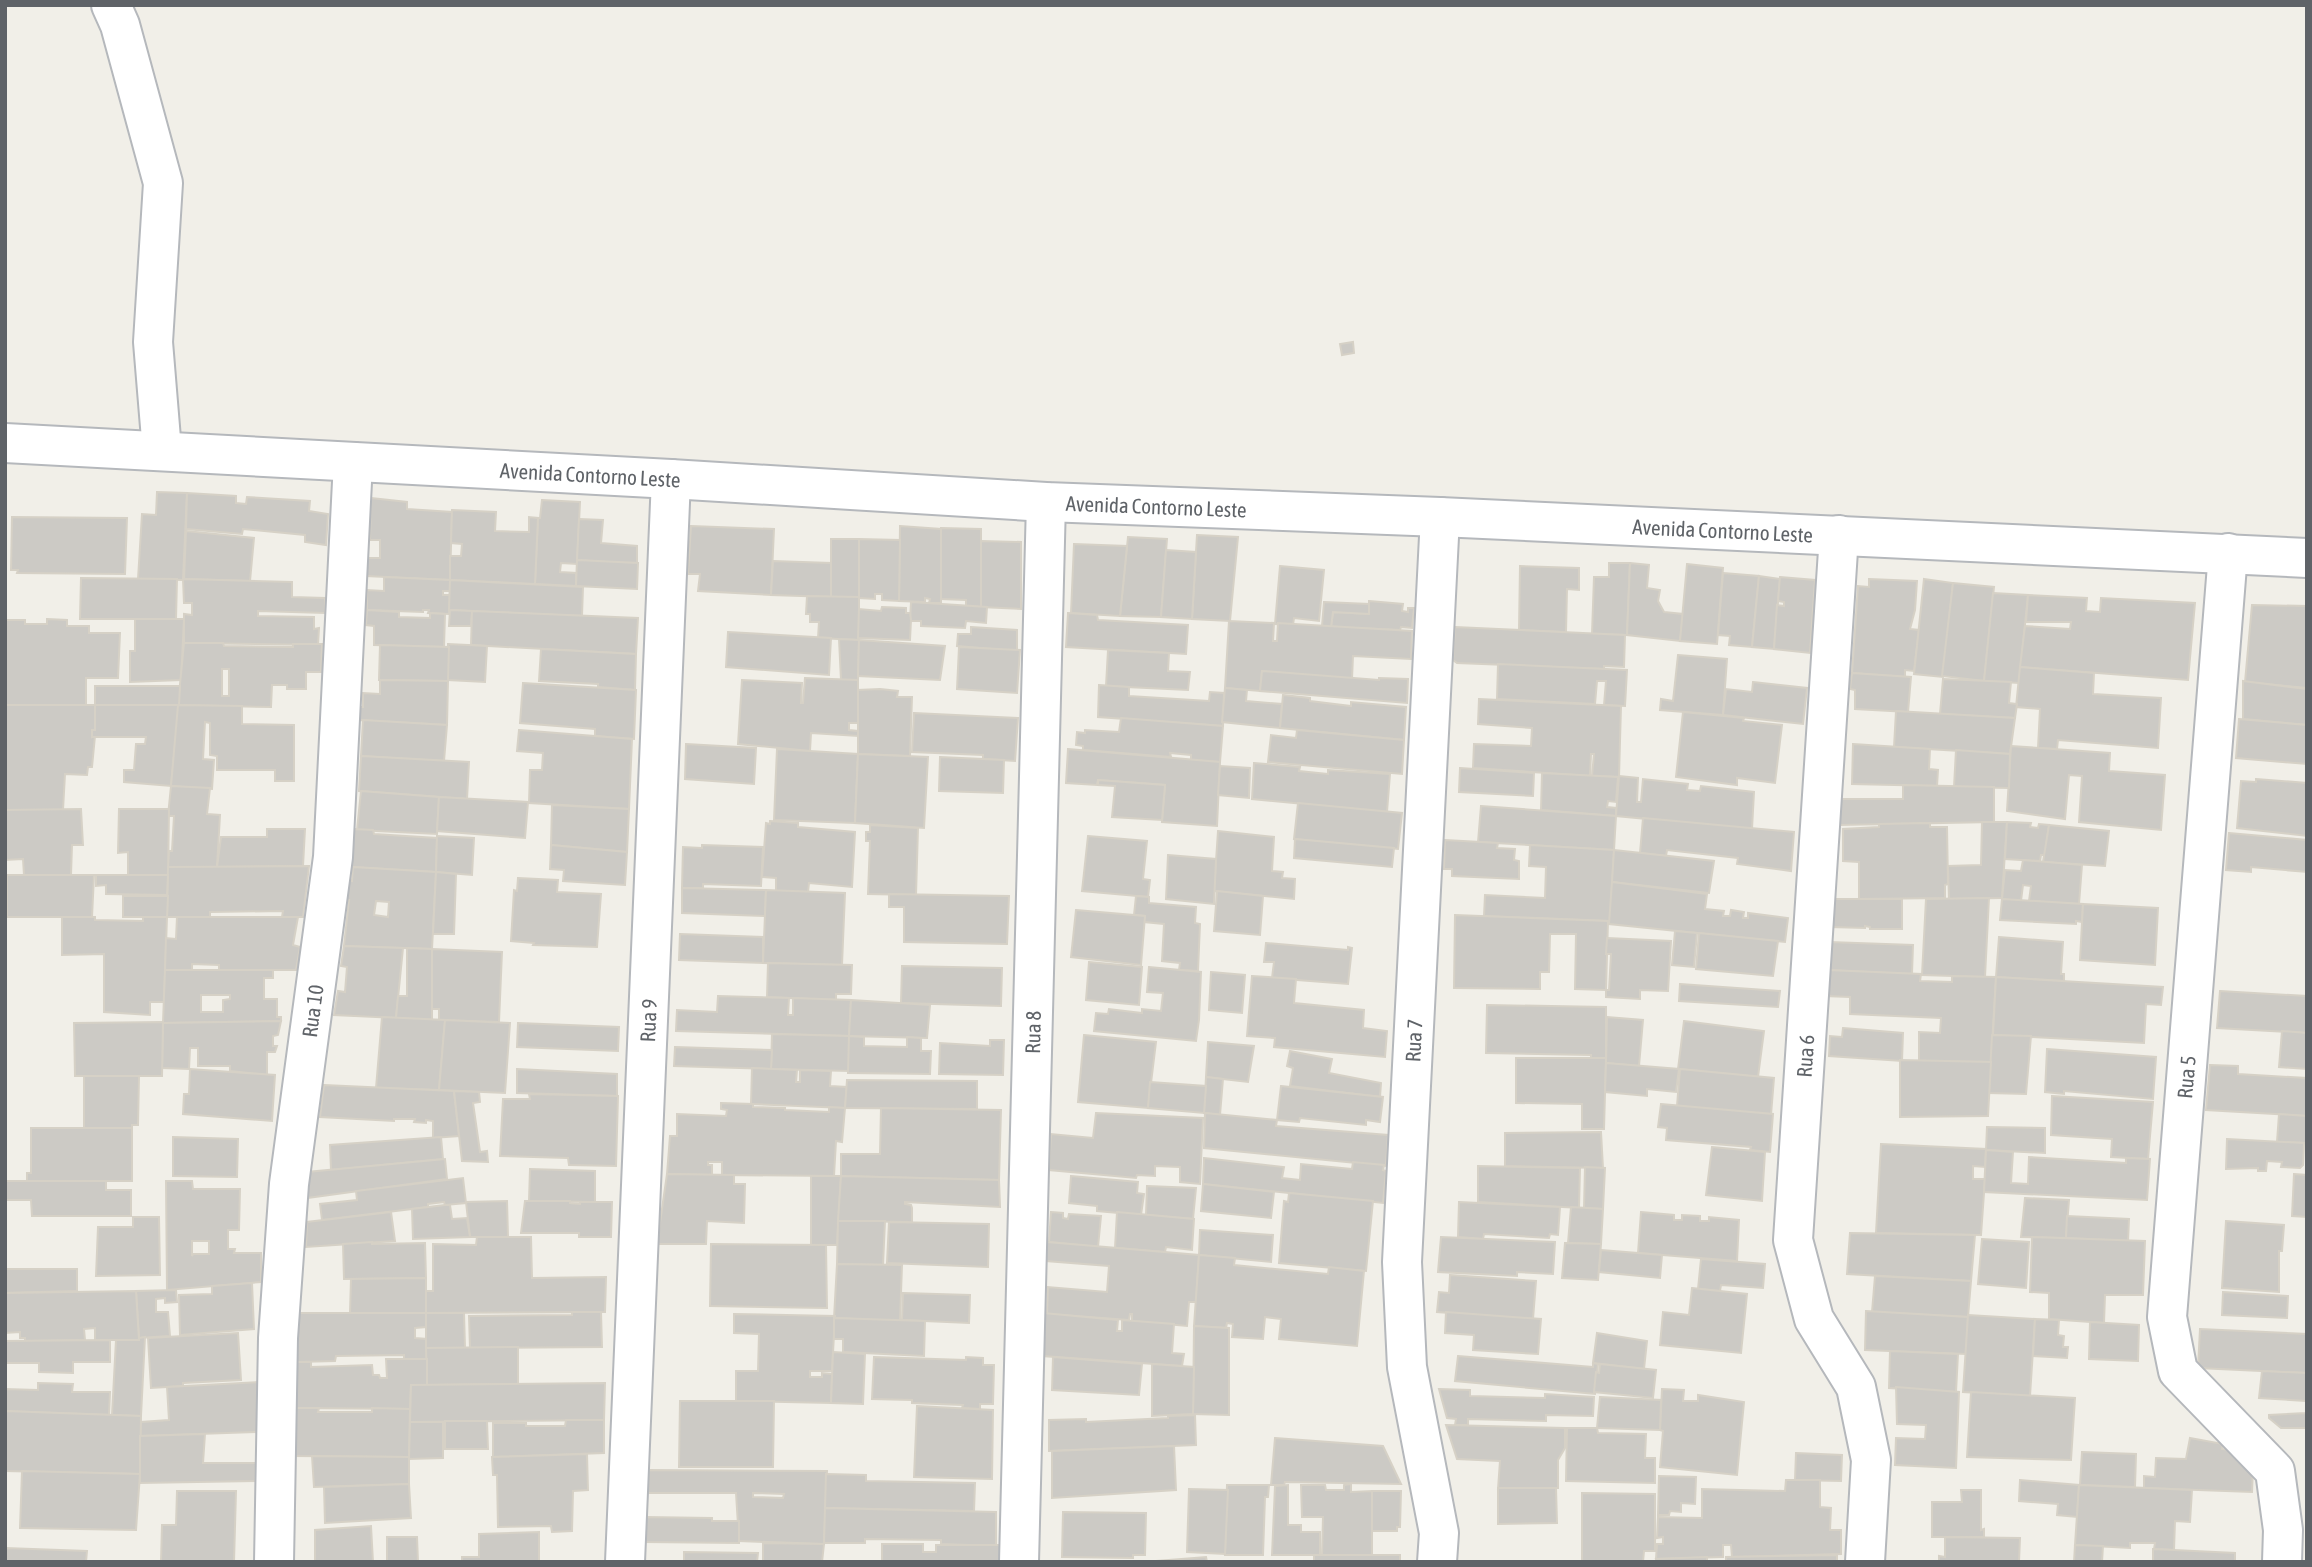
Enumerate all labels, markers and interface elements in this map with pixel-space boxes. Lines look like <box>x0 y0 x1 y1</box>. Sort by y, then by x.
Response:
street label: Avenida Contorno Leste <box>499 458 681 492</box>
street label: Avenida Contorno Leste <box>1065 491 1247 522</box>
street label: Avenida Contorno Leste <box>1632 514 1814 547</box>
street label: Rua 10 <box>297 983 328 1039</box>
street label: Rua 9 <box>635 998 661 1043</box>
street label: Rua 8 <box>1020 1010 1045 1054</box>
street label: Rua 7 <box>1400 1018 1426 1063</box>
street label: Rua 6 <box>1792 1034 1818 1078</box>
street label: Rua 5 <box>2172 1054 2200 1100</box>

